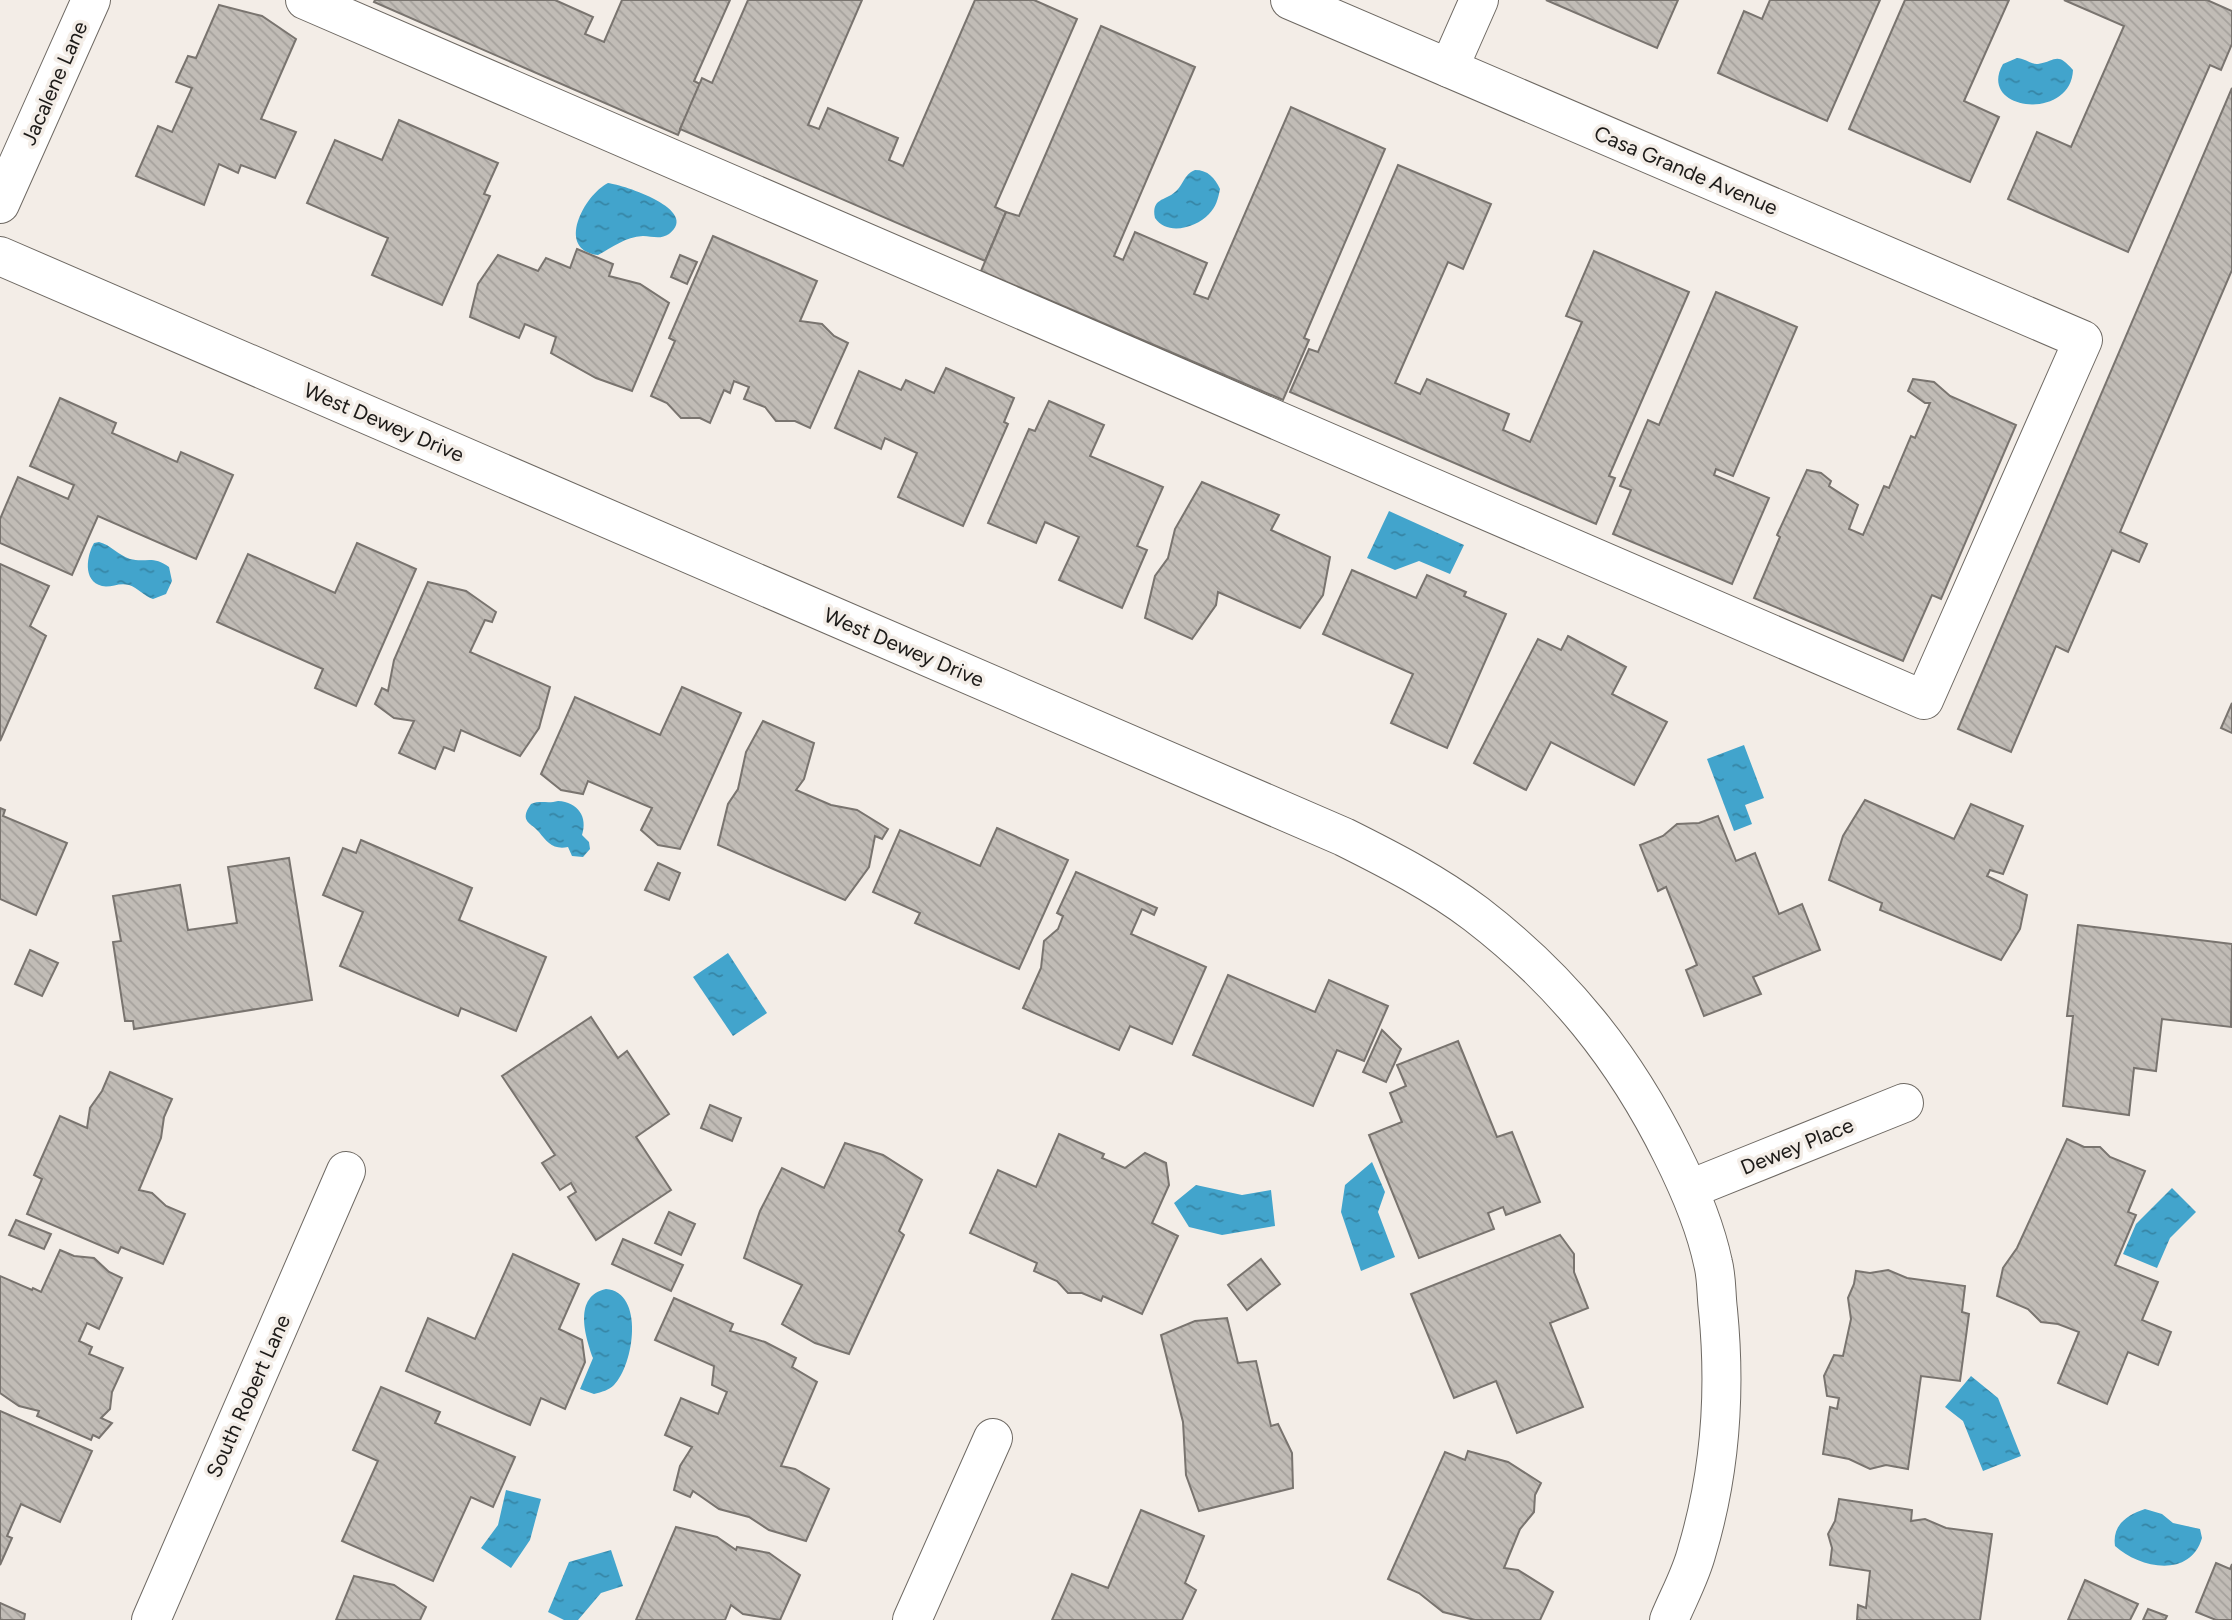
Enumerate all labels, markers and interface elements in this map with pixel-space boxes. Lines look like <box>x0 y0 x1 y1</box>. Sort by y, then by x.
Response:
street label: Jacalene Lane <box>16 17 92 149</box>
street label: Casa Grande Avenue <box>1590 120 1782 220</box>
street label: West Dewey Drive <box>300 377 468 467</box>
street label: West Dewey Drive <box>820 602 988 692</box>
street label: Dewey Place <box>1737 1112 1857 1180</box>
street label: South Robert Lane <box>201 1311 295 1481</box>

